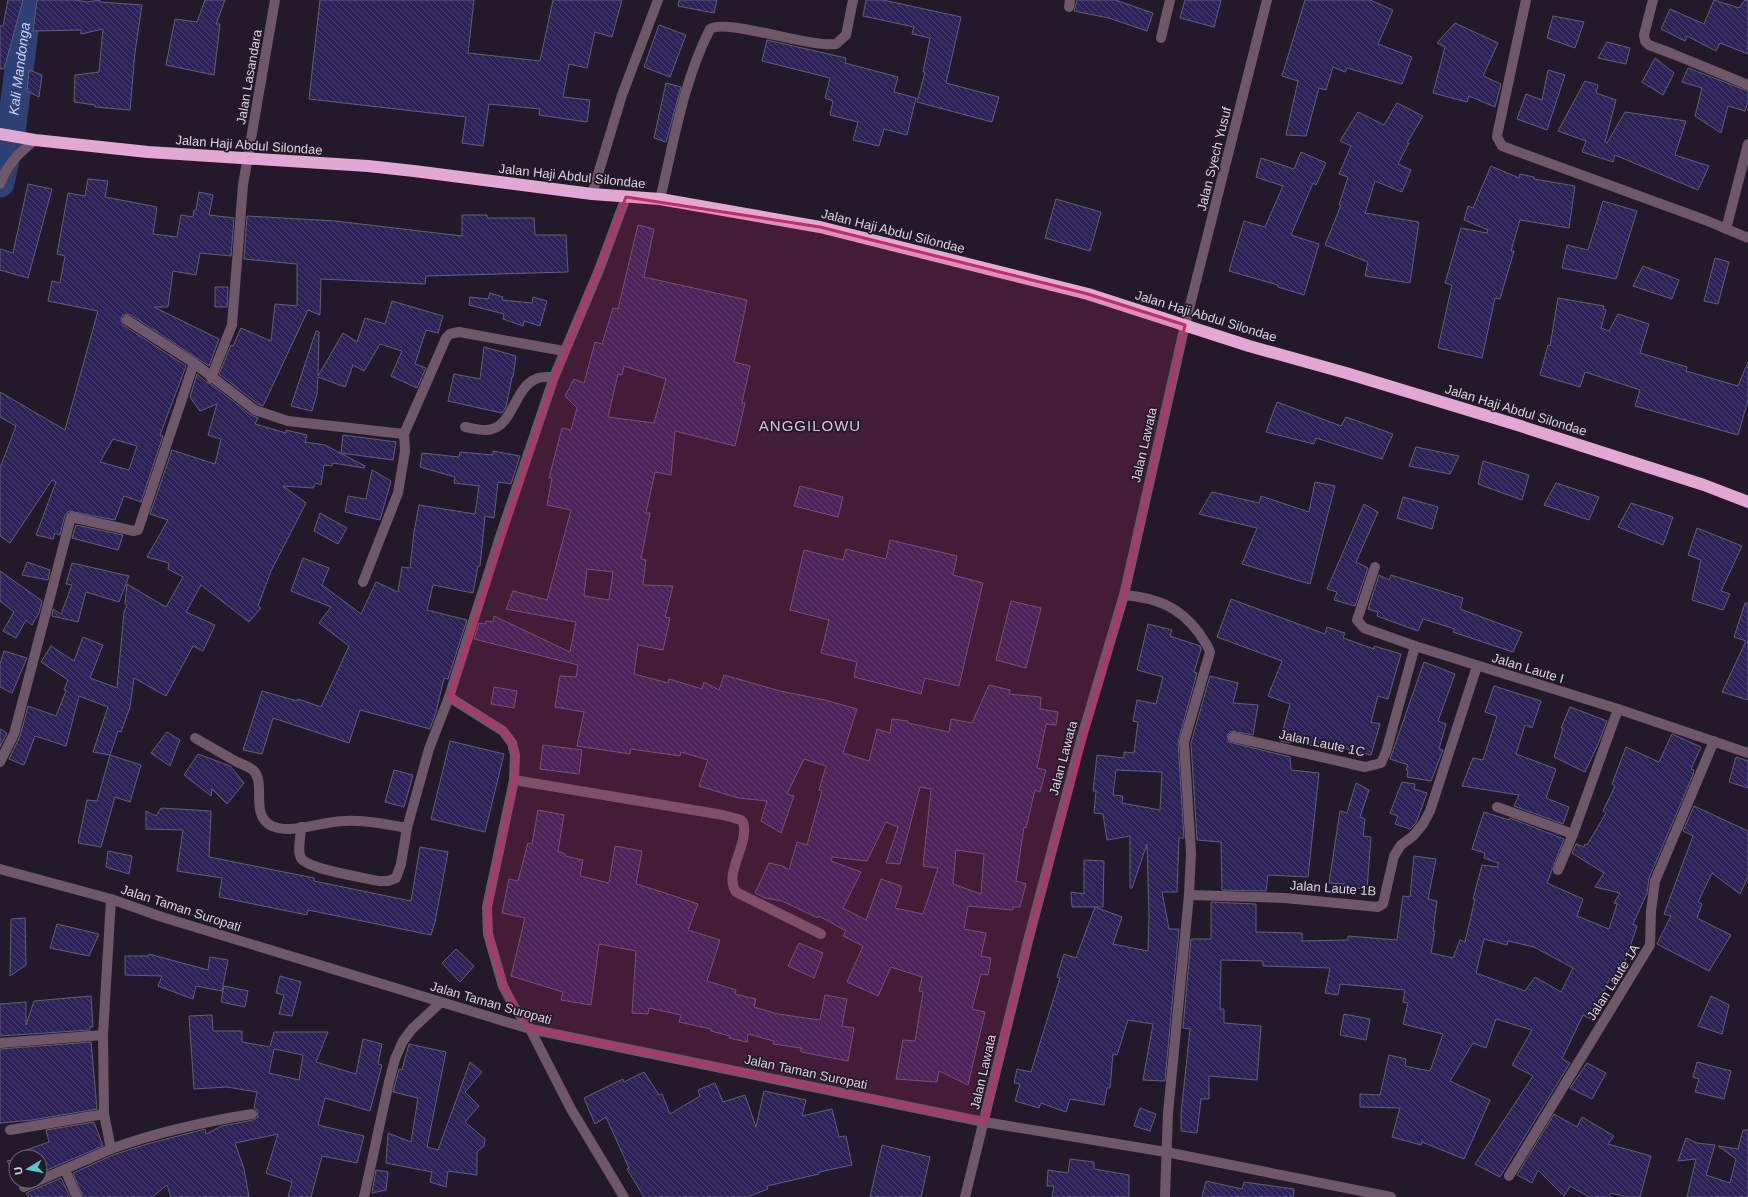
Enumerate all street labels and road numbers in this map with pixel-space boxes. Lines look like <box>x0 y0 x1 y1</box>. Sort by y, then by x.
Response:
street label: Jalan Lasandara <box>233 28 265 126</box>
street label: Jalan Syech Yusuf <box>1194 105 1234 213</box>
street label: Jalan Haji Abdul Silondae <box>175 132 323 158</box>
street label: Jalan Haji Abdul Silondae <box>498 161 646 191</box>
street label: Jalan Haji Abdul Silondae <box>820 206 966 256</box>
street label: Jalan Haji Abdul Silondae <box>1133 287 1279 345</box>
street label: Jalan Haji Abdul Silondae <box>1443 381 1589 439</box>
street label: Jalan Lawata <box>1128 405 1160 484</box>
street label: Jalan Laute I <box>1490 650 1566 686</box>
street label: Jalan Lawata <box>1046 718 1080 797</box>
street label: Jalan Laute 1C <box>1278 727 1366 759</box>
street label: Jalan Laute 1B <box>1289 877 1377 899</box>
street label: Jalan Taman Suropati <box>119 881 243 935</box>
street label: Jalan Laute 1A <box>1584 941 1643 1023</box>
street label: Jalan Taman Suropati <box>429 978 553 1028</box>
street label: Jalan Lawata <box>967 1032 999 1111</box>
street label: Jalan Taman Suropati <box>743 1052 869 1092</box>

